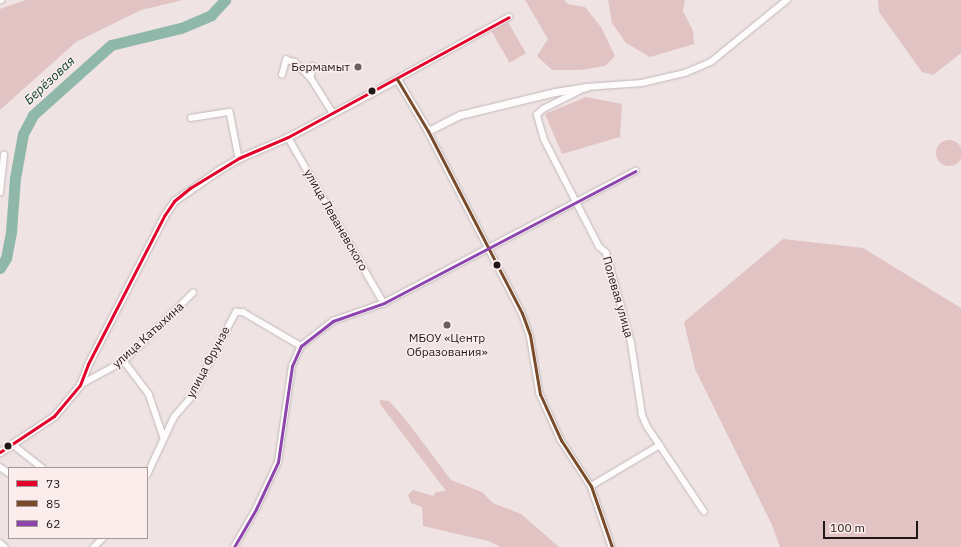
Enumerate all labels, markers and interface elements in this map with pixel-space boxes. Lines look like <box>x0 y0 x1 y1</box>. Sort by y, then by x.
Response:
water label: Берёзовая <box>21 54 79 108</box>
place label: Бермамыт <box>291 60 350 74</box>
marker: Бермамыт <box>353 62 363 72</box>
unlabelled marker <box>367 86 377 96</box>
street label: улица Леваневского <box>301 167 371 273</box>
street label: Полевая улица <box>600 255 636 339</box>
unlabelled marker <box>492 260 502 270</box>
street label: улица Катыхина <box>109 299 187 371</box>
marker: МБОУ «Центр Образования» <box>442 320 452 330</box>
street label: улица Фрунзе <box>183 324 233 400</box>
place label: МБОУ «Центр Образования» <box>406 331 488 359</box>
unlabelled marker <box>3 441 13 451</box>
legend <box>8 467 148 539</box>
text: 73 <box>46 476 60 491</box>
text: 85 <box>46 496 60 511</box>
scale bar <box>825 513 920 539</box>
text: 62 <box>46 516 60 531</box>
text: 100 m <box>830 520 865 535</box>

